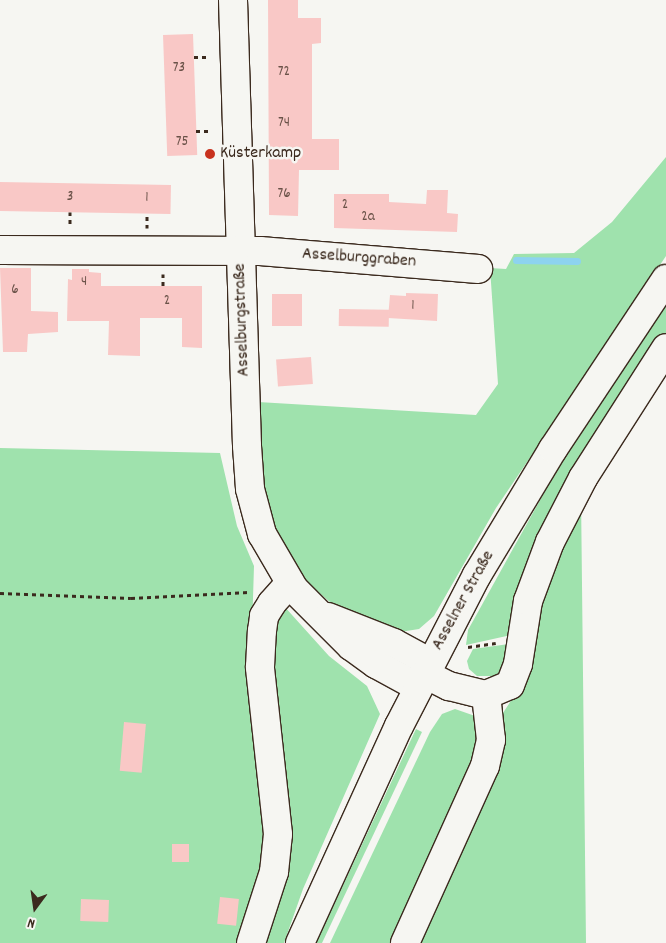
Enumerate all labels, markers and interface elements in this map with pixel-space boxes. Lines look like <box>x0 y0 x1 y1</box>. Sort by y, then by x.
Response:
house number: 73 <box>173 60 185 78</box>
house number: 72 <box>278 64 290 82</box>
house number: 74 <box>278 115 290 133</box>
house number: 75 <box>176 134 188 152</box>
place label: Küsterkamp <box>220 143 301 165</box>
marker: Küsterkamp <box>204 148 216 160</box>
house number: 76 <box>277 186 291 204</box>
house number: 3 <box>67 189 73 207</box>
house number: 1 <box>145 190 149 208</box>
house number: 2 <box>342 197 348 215</box>
house number: 2a <box>361 209 375 227</box>
street label: Asselburggraben <box>301 244 417 274</box>
street label: Asselburgstraße <box>230 263 256 377</box>
house number: 4 <box>81 274 87 292</box>
house number: 6 <box>11 282 19 300</box>
house number: 2 <box>164 293 170 311</box>
house number: 1 <box>411 298 415 316</box>
street label: Asselner Straße <box>428 547 500 655</box>
north arrow <box>10 883 60 933</box>
text: N <box>26 912 37 933</box>

